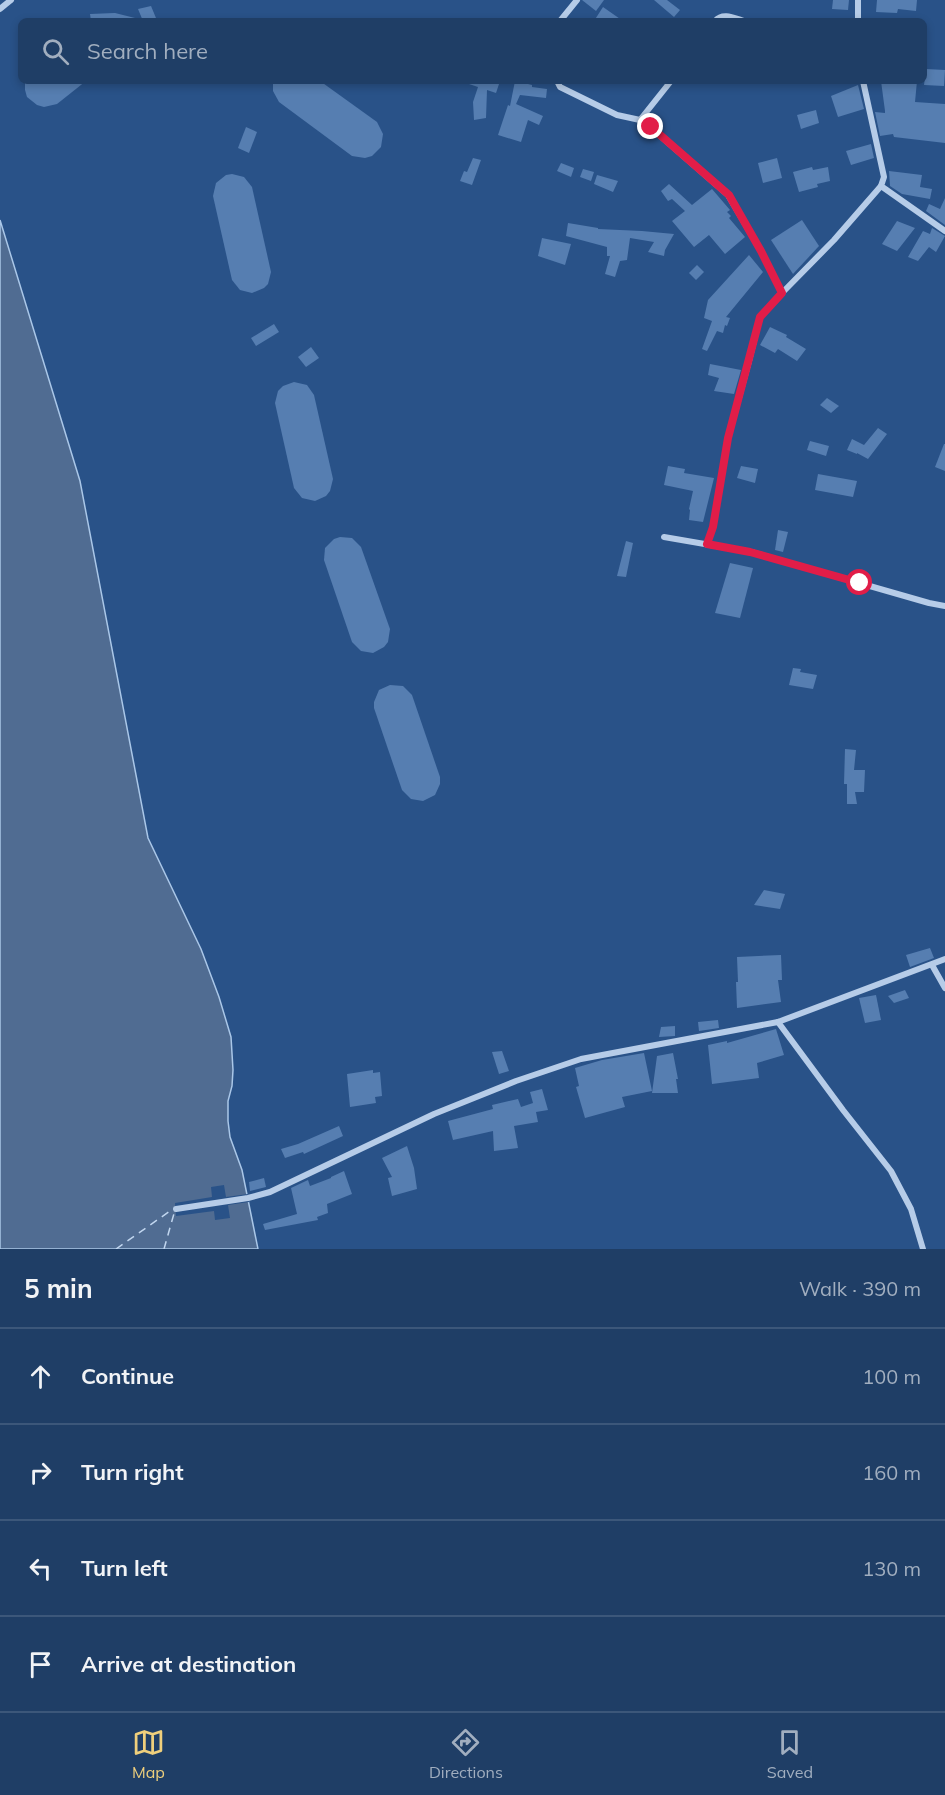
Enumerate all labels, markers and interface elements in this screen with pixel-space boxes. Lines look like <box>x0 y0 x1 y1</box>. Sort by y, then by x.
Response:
search box <box>18 18 927 84</box>
icon: search <box>39 35 72 68</box>
text: Search here <box>87 37 208 65</box>
route end <box>637 113 663 139</box>
route start <box>846 569 872 595</box>
text: 5 min <box>24 1272 93 1305</box>
text: Walk · 390 m <box>799 1276 921 1301</box>
icon: ahead <box>24 1360 57 1393</box>
text: Continue <box>81 1362 174 1390</box>
text: 100 m <box>862 1364 921 1389</box>
icon: right <box>24 1456 57 1489</box>
text: Turn right <box>81 1458 184 1486</box>
text: 160 m <box>862 1460 921 1485</box>
icon: left <box>24 1552 57 1585</box>
text: Turn left <box>81 1554 168 1582</box>
text: 130 m <box>862 1556 921 1581</box>
icon: arrive <box>24 1648 57 1681</box>
text: Arrive at destination <box>81 1650 296 1678</box>
tab: Map <box>132 1726 165 1782</box>
tab: Directions <box>429 1726 503 1782</box>
tab: Saved <box>767 1726 813 1782</box>

